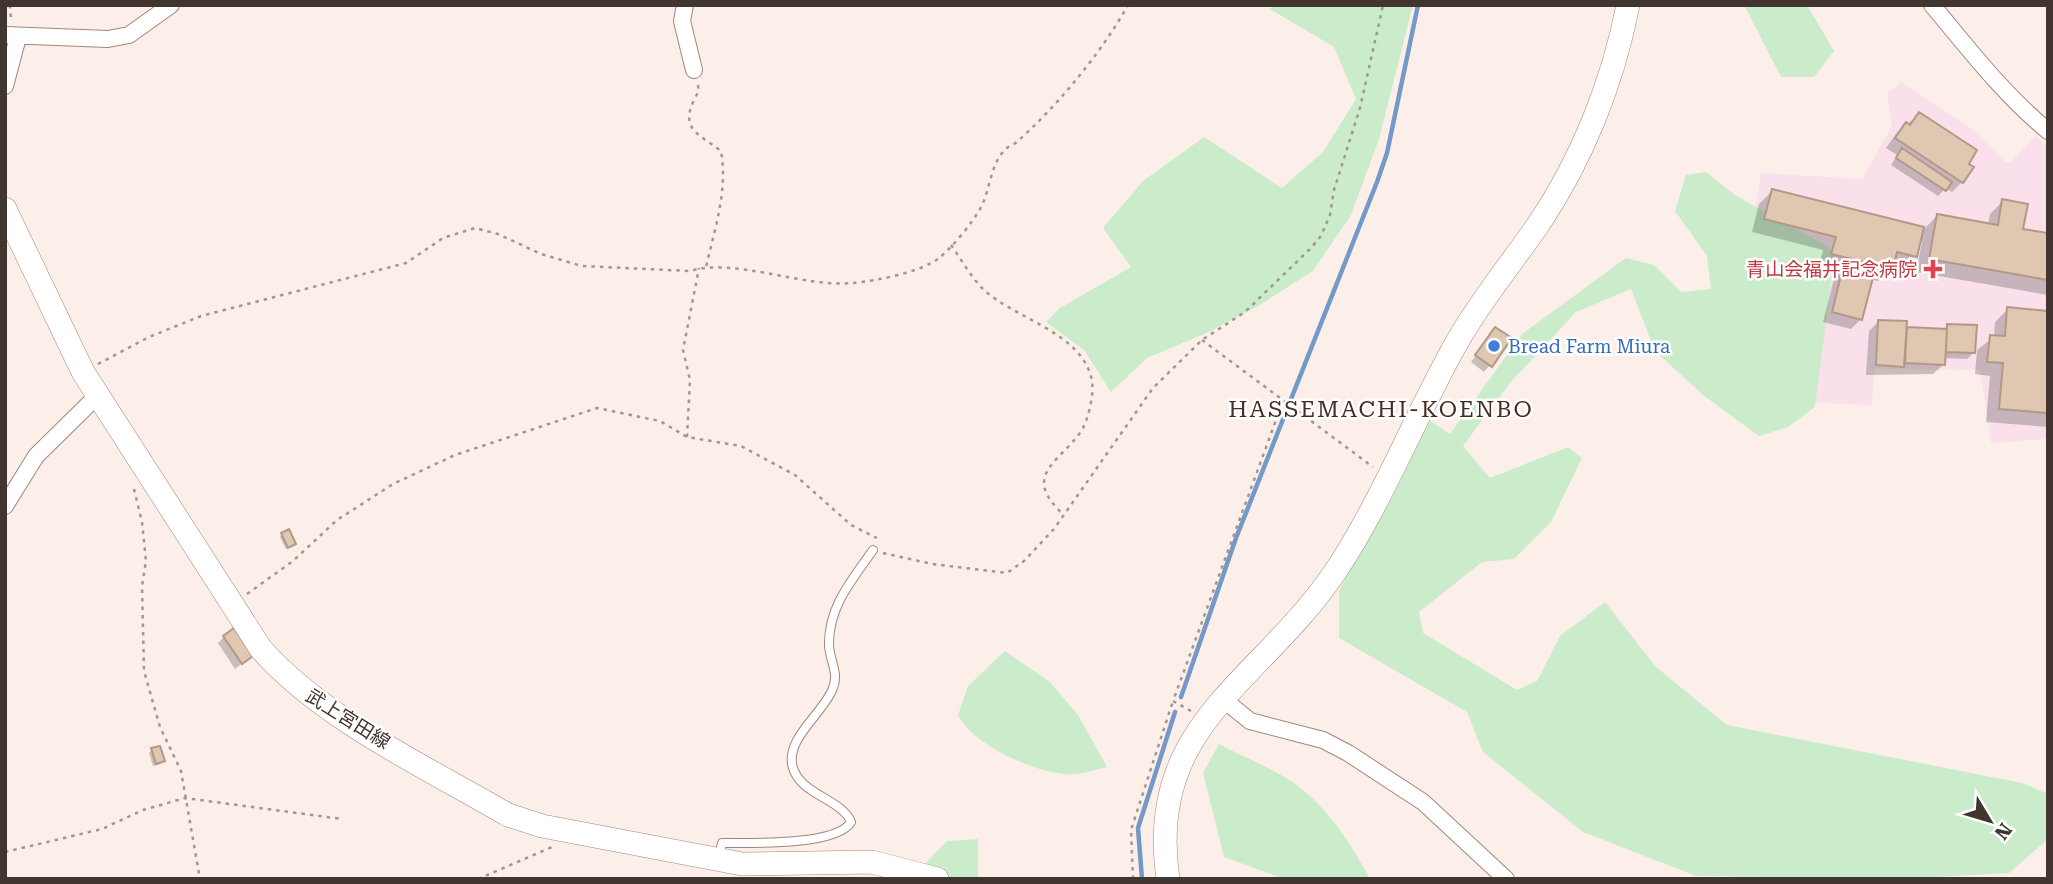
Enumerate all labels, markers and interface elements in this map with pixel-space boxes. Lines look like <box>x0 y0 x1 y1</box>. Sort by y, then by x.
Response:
place label: 青山会福井記念病院 <box>1746 258 1917 281</box>
marker: 青山会福井記念病院 <box>1923 259 1943 279</box>
place label: Bread Farm Miura <box>1508 335 1671 358</box>
marker: Bread Farm Miura <box>1486 338 1502 354</box>
district label: HASSEMACHI-KOENBO <box>1228 396 1534 423</box>
street label: 武上宮田線 <box>302 684 394 754</box>
north arrow <box>1955 786 2025 856</box>
text: N <box>1989 818 2017 844</box>

